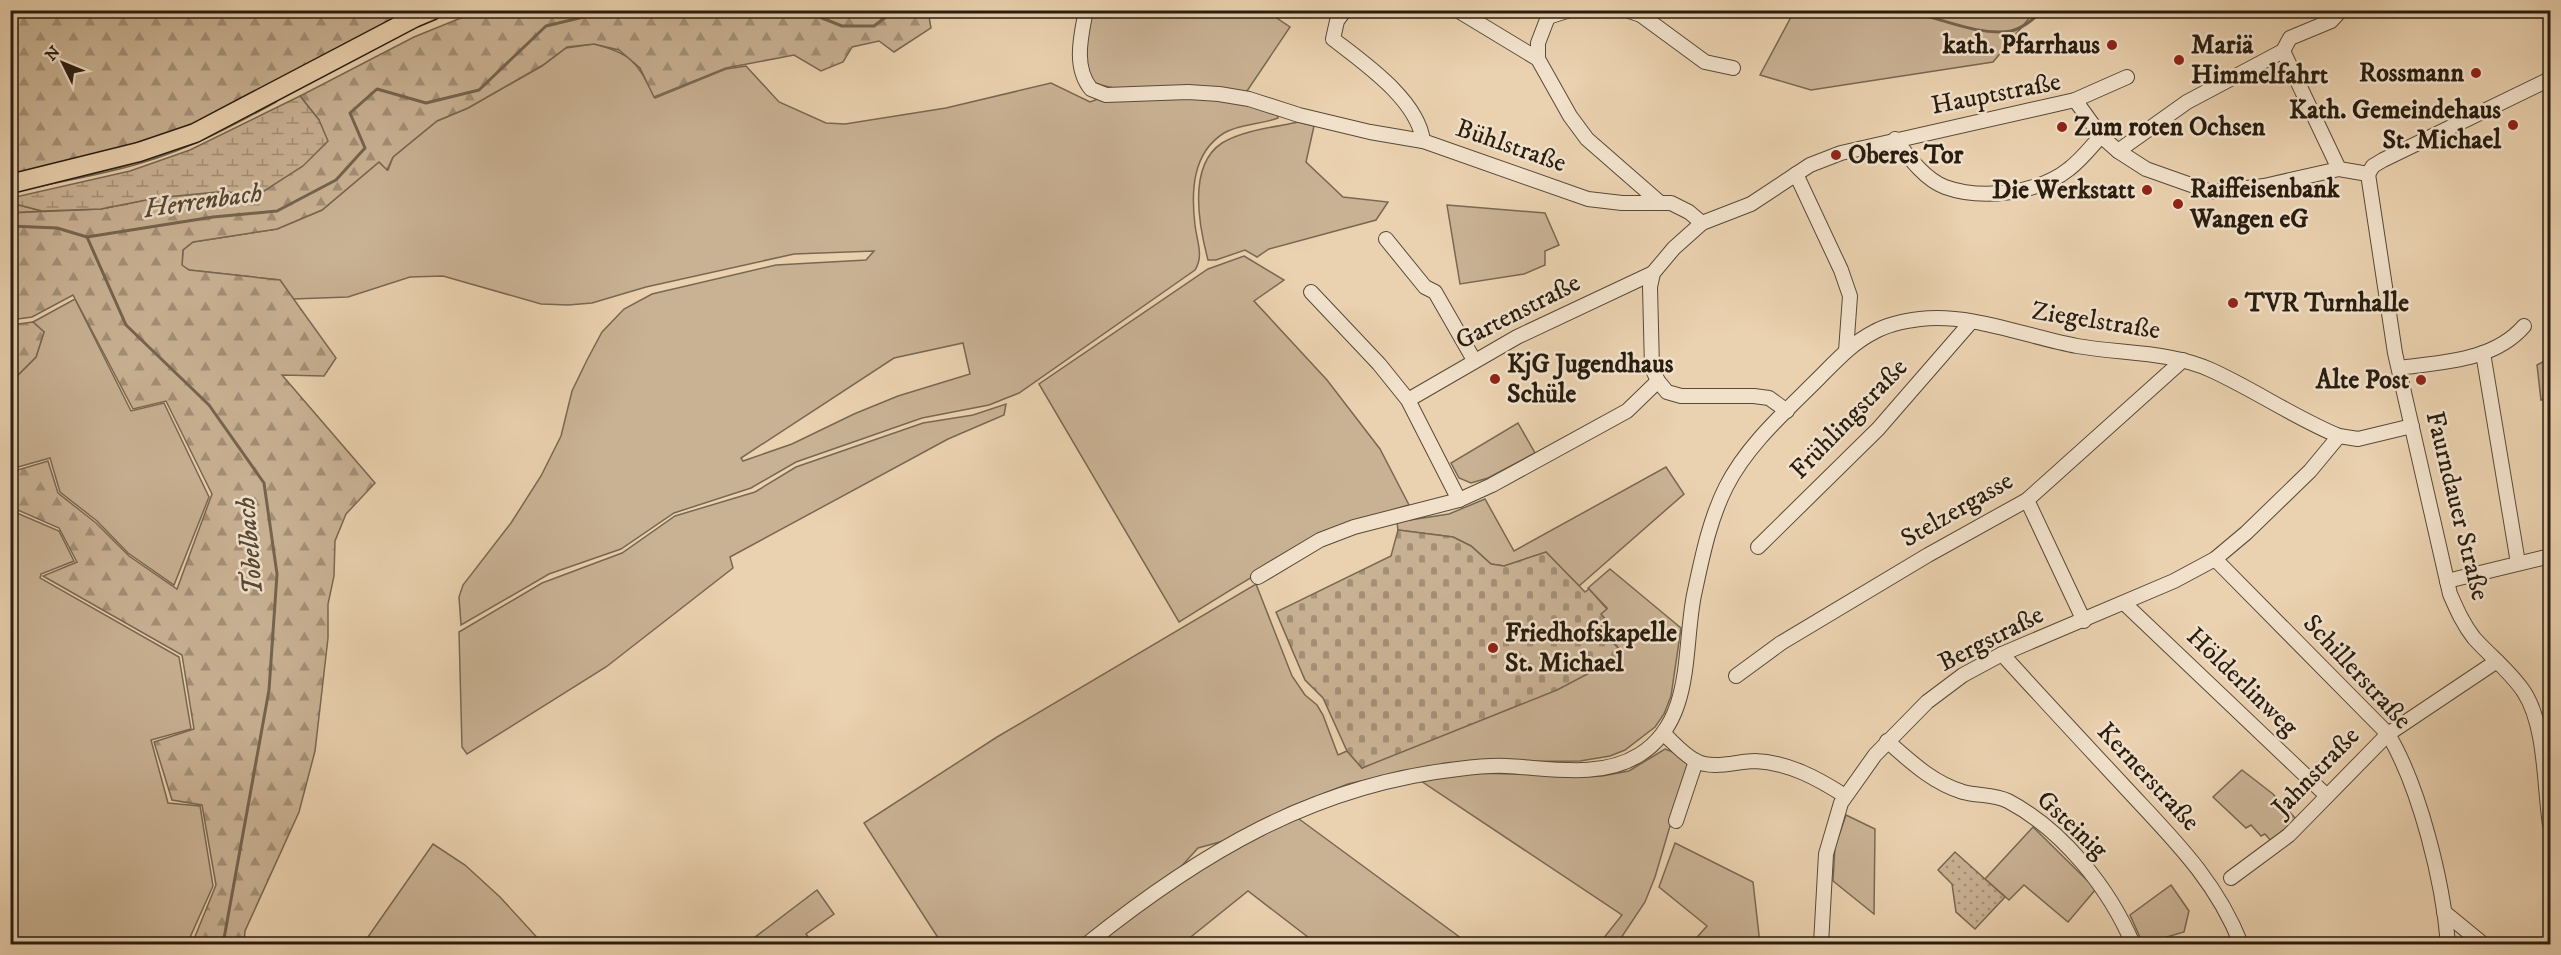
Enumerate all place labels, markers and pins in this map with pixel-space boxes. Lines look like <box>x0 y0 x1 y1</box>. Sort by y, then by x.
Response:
place label: kath. Pfarrhaus <box>1942 29 2100 62</box>
place label: Mariä Himmelfahrt <box>2191 29 2329 92</box>
marker: kath. Pfarrhaus <box>2105 38 2119 52</box>
marker: Mariä Himmelfahrt <box>2172 53 2186 67</box>
place label: Rossmann <box>2359 57 2464 90</box>
marker: Rossmann <box>2469 66 2483 80</box>
place label: Kath. Gemeindehaus St. Michael <box>2289 94 2502 157</box>
place label: Zum roten Ochsen <box>2074 111 2266 144</box>
marker: Kath. Gemeindehaus St. Michael <box>2506 118 2520 132</box>
marker: Zum roten Ochsen <box>2055 120 2069 134</box>
place label: Oberes Tor <box>1848 139 1964 172</box>
marker: Oberes Tor <box>1829 148 1843 162</box>
place label: Raiffeisenbank Wangen eG <box>2189 173 2341 236</box>
place label: Die Werkstatt <box>1992 174 2136 207</box>
marker: Die Werkstatt <box>2140 183 2154 197</box>
marker: Raiffeisenbank Wangen eG <box>2171 197 2185 211</box>
place label: TVR Turnhalle <box>2244 287 2409 320</box>
marker: TVR Turnhalle <box>2226 296 2240 310</box>
place label: KjG Jugendhaus Schüle <box>1507 348 1674 411</box>
place label: Alte Post <box>2315 364 2410 397</box>
marker: KjG Jugendhaus Schüle <box>1488 372 1502 386</box>
marker: Alte Post <box>2414 373 2428 387</box>
place label: Friedhofskapelle St. Michael <box>1505 617 1677 680</box>
marker: Friedhofskapelle St. Michael <box>1486 641 1500 655</box>

